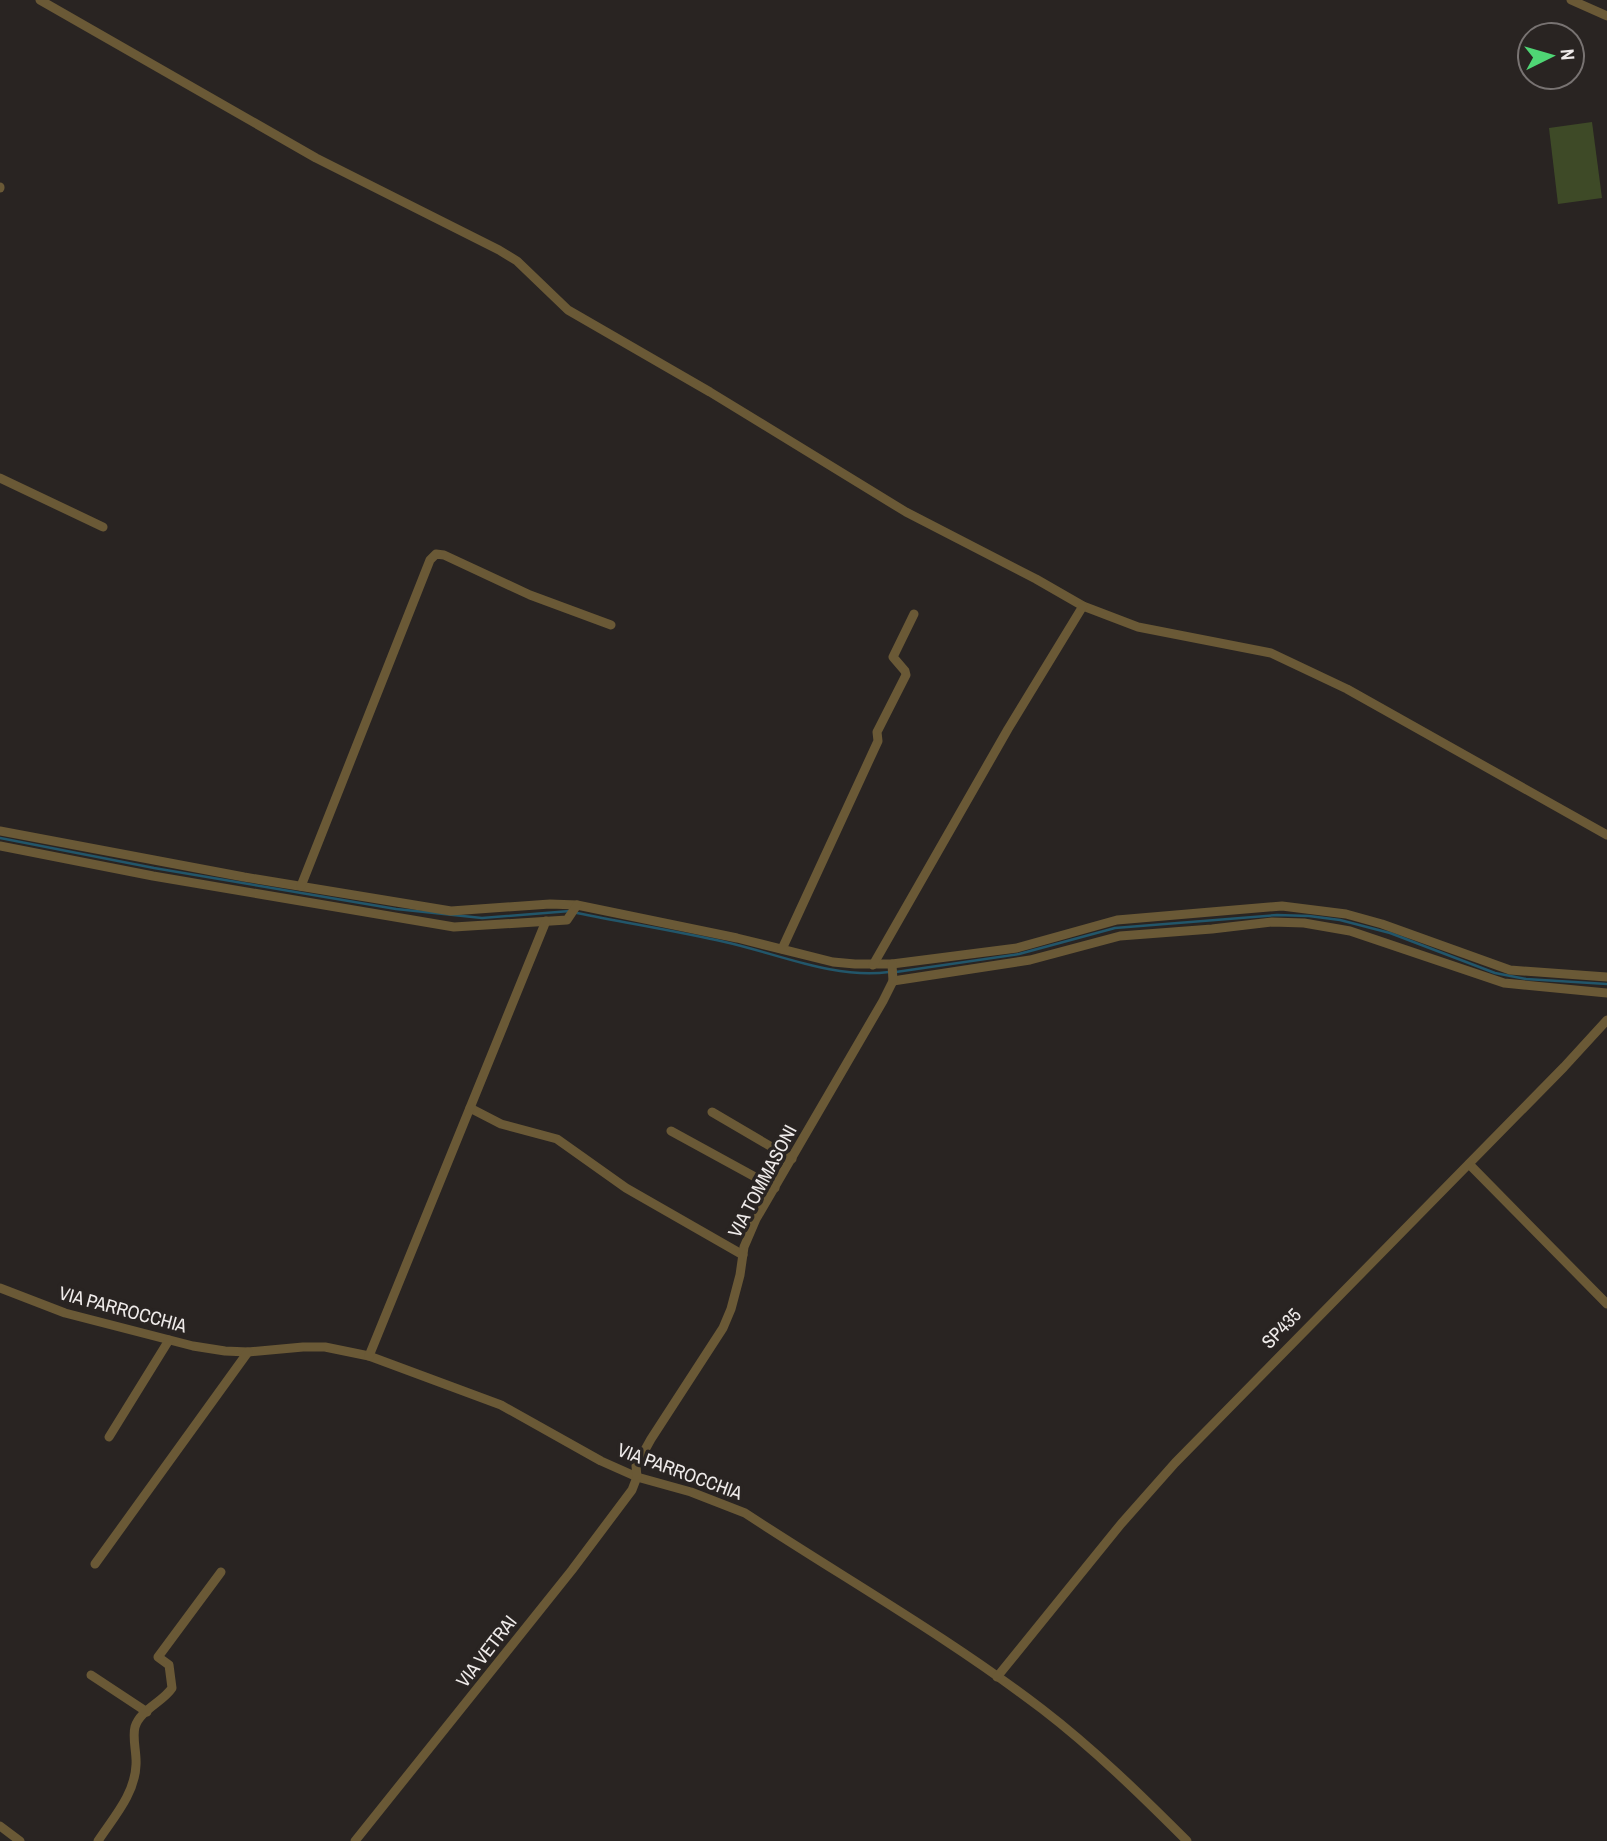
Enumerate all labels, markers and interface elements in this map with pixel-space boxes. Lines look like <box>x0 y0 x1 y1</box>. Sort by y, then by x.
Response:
north arrow <box>1516 21 1586 91</box>
text: N <box>1554 48 1581 61</box>
street label: VIA TOMMASONI <box>721 1120 803 1242</box>
street label: VIA PARROCCHIA <box>56 1279 190 1339</box>
street label: SP435 <box>1255 1302 1307 1354</box>
street label: VIA PARROCCHIA <box>614 1436 747 1506</box>
street label: VIA VETRAI <box>450 1610 522 1692</box>

